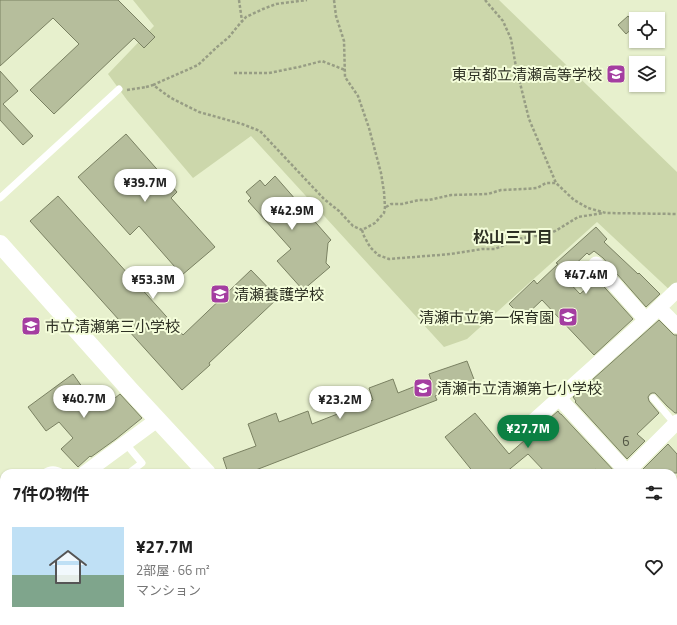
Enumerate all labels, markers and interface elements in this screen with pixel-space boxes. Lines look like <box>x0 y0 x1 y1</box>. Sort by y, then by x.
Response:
map controls <box>629 12 665 92</box>
button: locate <box>629 12 665 48</box>
button: layers <box>629 56 665 92</box>
place label: 東京都立清瀬高等学校 <box>452 63 602 86</box>
school or university icon: 東京都立清瀬高等学校 <box>605 63 627 85</box>
pin: ¥39.7M <box>112 169 178 203</box>
text: ¥39.7M <box>123 172 167 192</box>
pin: ¥42.9M <box>259 197 325 231</box>
text: ¥42.9M <box>270 200 314 220</box>
district label: 松山三丁目 <box>473 225 553 249</box>
pin: ¥47.4M <box>553 261 619 295</box>
text: ¥47.4M <box>564 264 608 284</box>
pin: ¥53.3M <box>120 266 186 300</box>
text: ¥53.3M <box>131 269 175 289</box>
school or university icon: 清瀬養護学校 <box>209 283 231 305</box>
place label: 清瀬養護学校 <box>234 283 324 306</box>
place label: 清瀬市立第一保育園 <box>419 306 554 329</box>
school or university icon: 清瀬市立第一保育園 <box>557 306 579 328</box>
school or university icon: 市立清瀬第三小学校 <box>20 315 42 337</box>
place label: 市立清瀬第三小学校 <box>45 315 180 338</box>
school or university icon: 清瀬市立清瀬第七小学校 <box>412 377 434 399</box>
place label: 清瀬市立清瀬第七小学校 <box>437 377 602 400</box>
pin: ¥40.7M <box>51 385 117 419</box>
pin: ¥23.2M <box>307 386 373 420</box>
text: ¥40.7M <box>62 388 106 408</box>
text: ¥23.2M <box>318 389 362 409</box>
pin: ¥27.7M <box>495 415 561 449</box>
text: ¥27.7M <box>506 418 550 438</box>
house number: 6 <box>622 431 630 451</box>
text: 7件の物件 <box>12 481 90 507</box>
icon: filters <box>643 482 665 504</box>
text: ¥27.7M <box>136 534 193 560</box>
icon: home <box>44 543 92 591</box>
icon: heart <box>643 556 665 578</box>
text: 2部屋 · 66 m² <box>136 560 210 580</box>
text: マンション <box>136 580 201 600</box>

